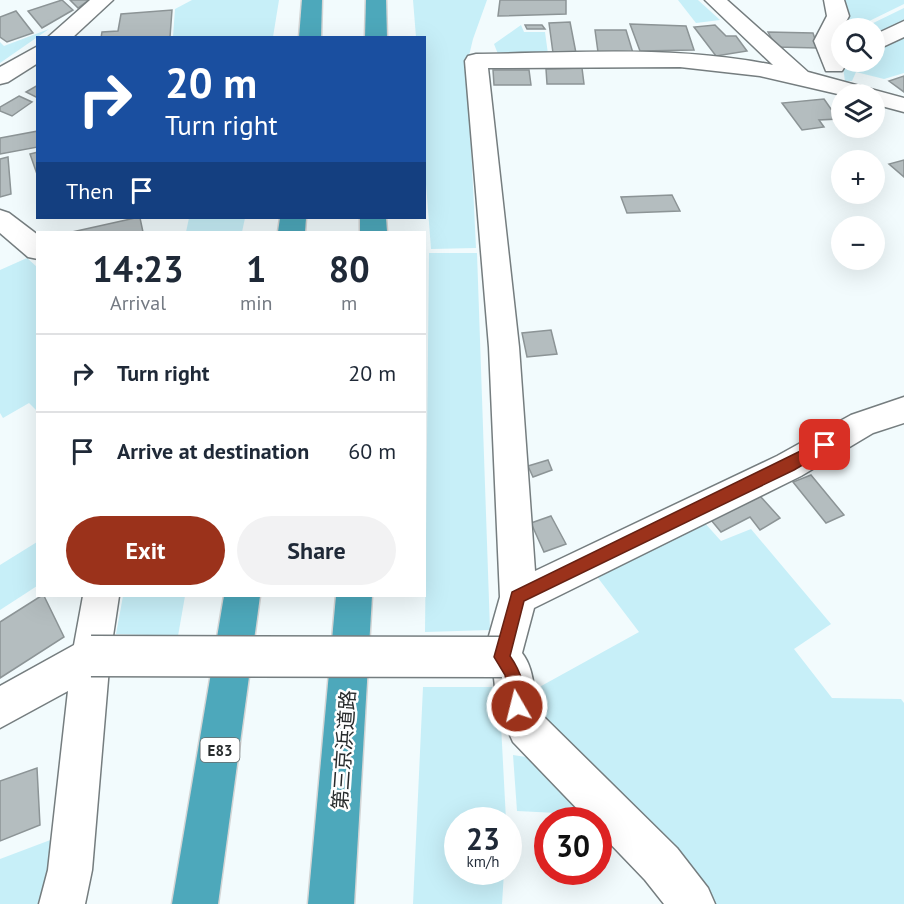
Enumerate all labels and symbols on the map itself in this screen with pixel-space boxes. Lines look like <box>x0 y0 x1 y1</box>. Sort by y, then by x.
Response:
pin <box>799 419 850 470</box>
position arrow <box>485 674 549 738</box>
street label: 第三京浜道路 <box>327 689 361 811</box>
road number: E83 <box>200 738 240 762</box>
speed limit sign: 30 <box>534 807 612 885</box>

